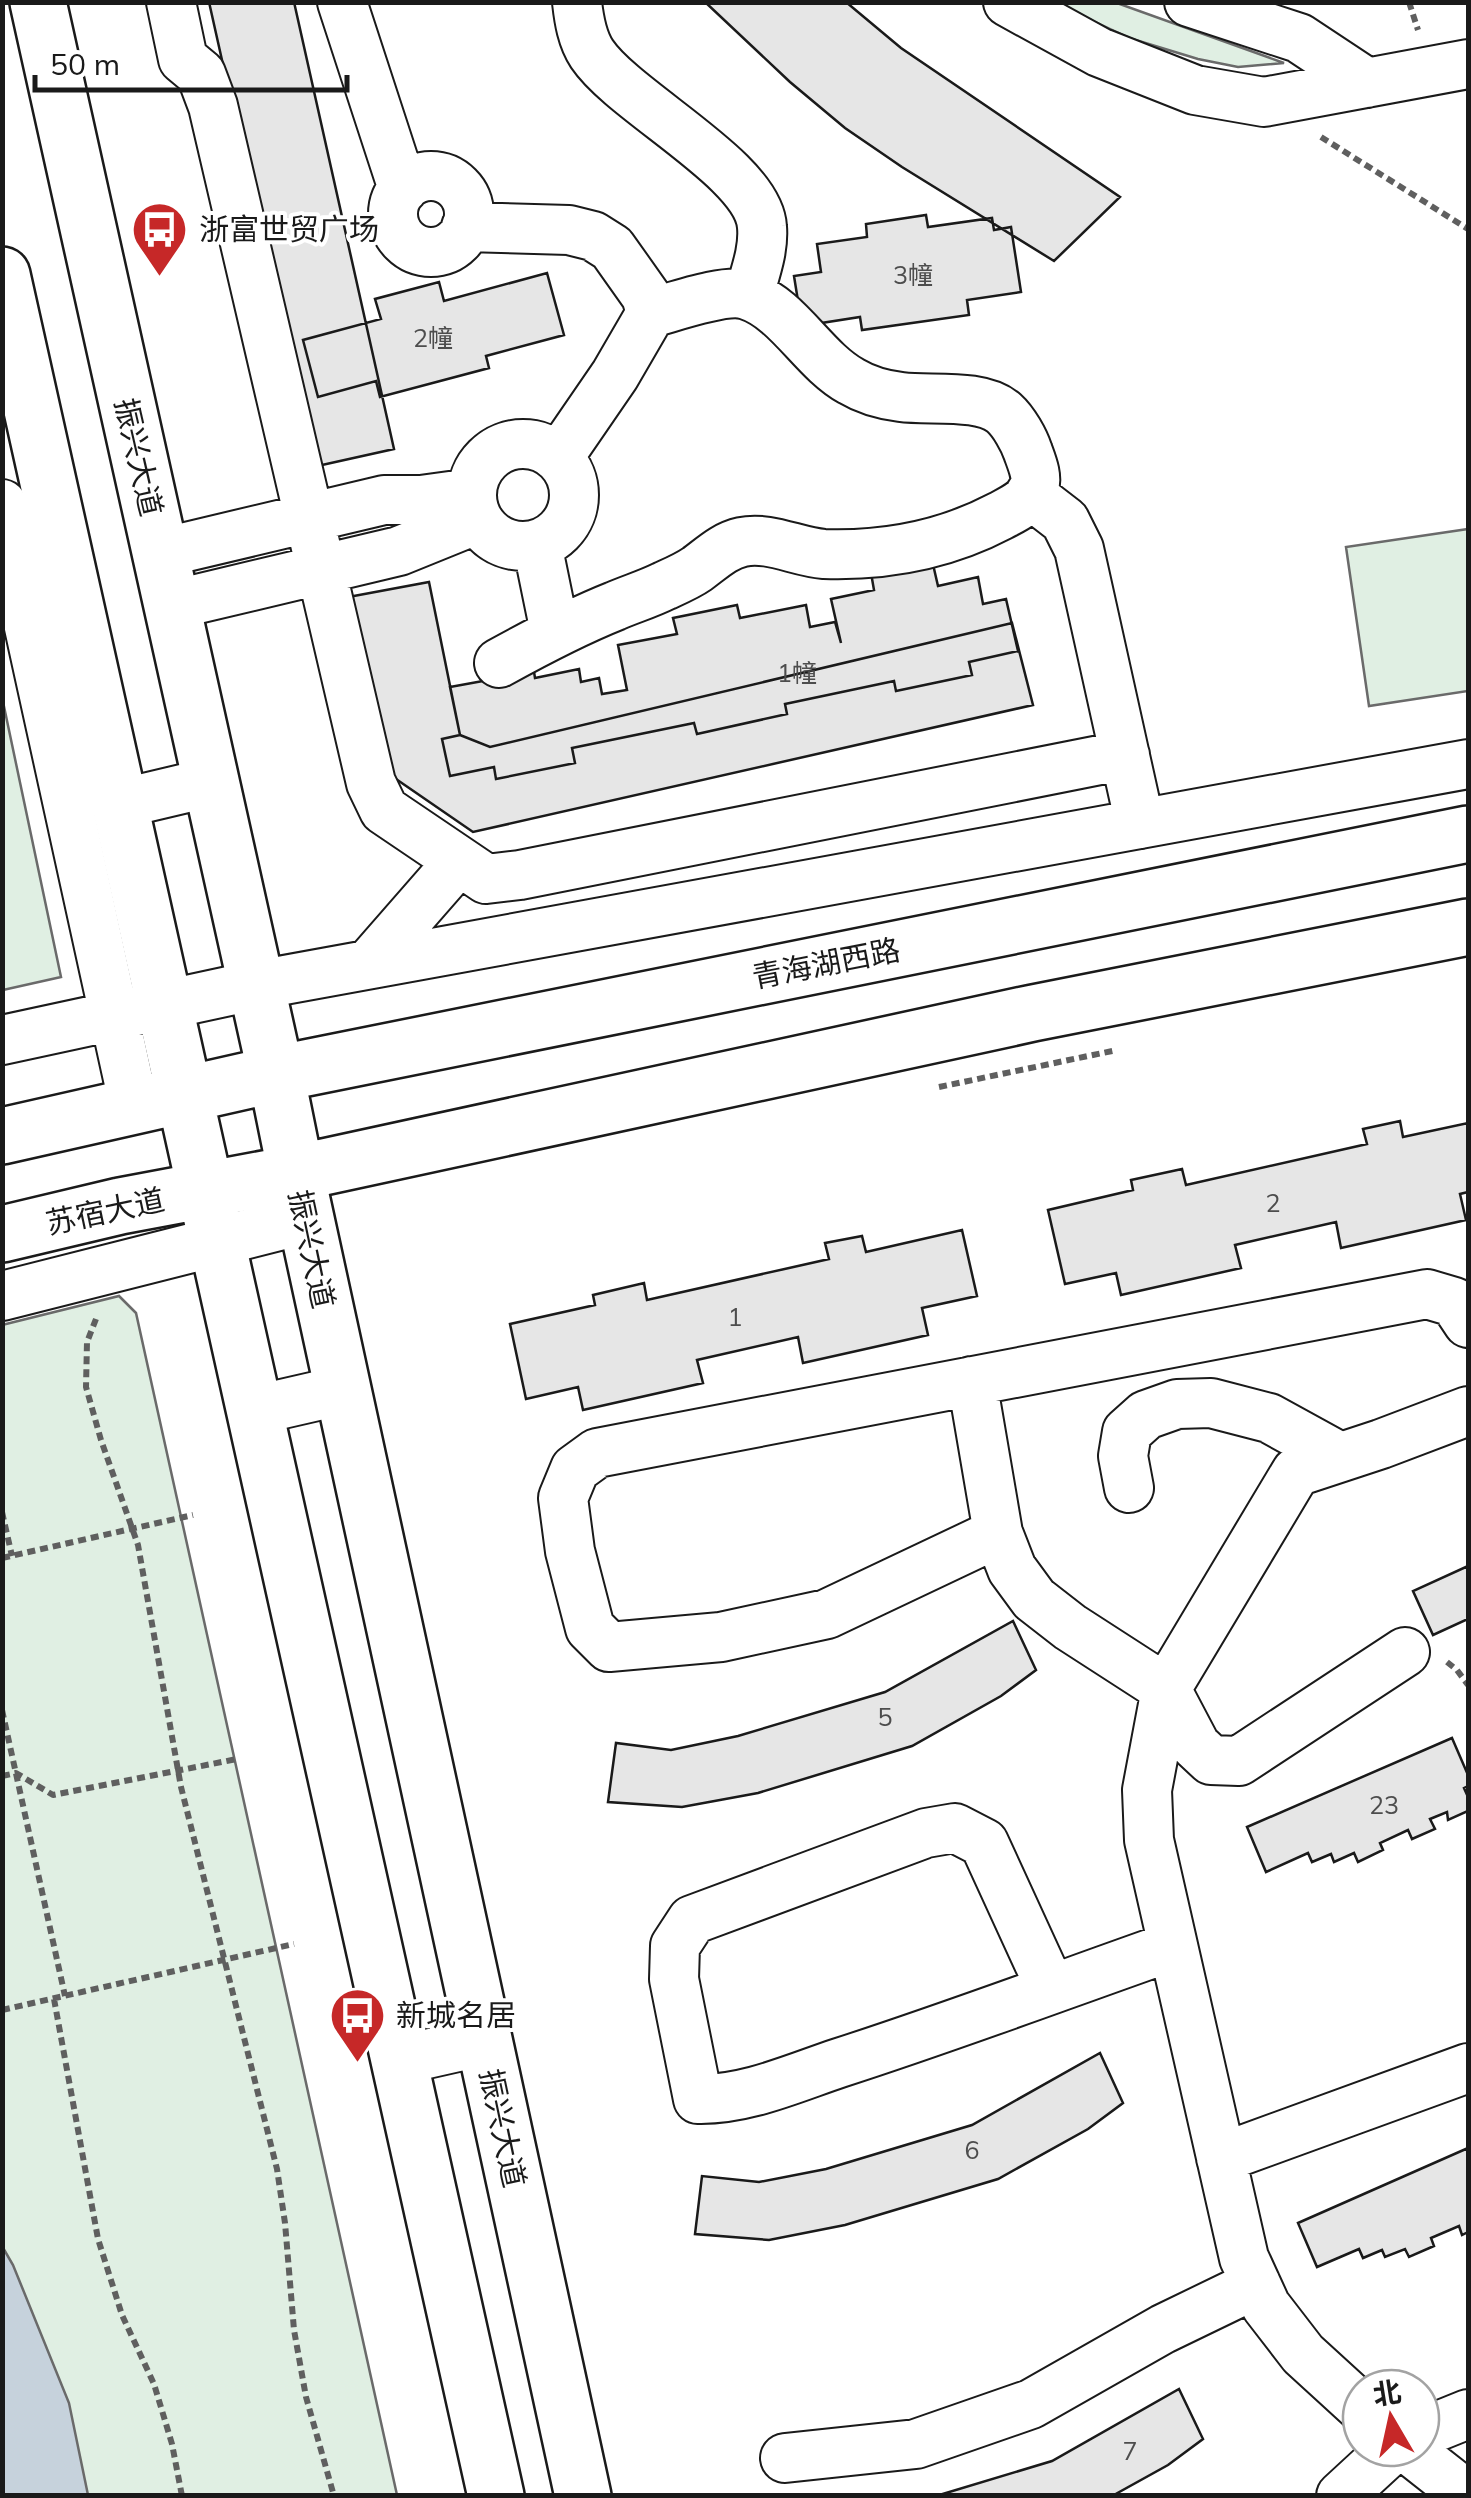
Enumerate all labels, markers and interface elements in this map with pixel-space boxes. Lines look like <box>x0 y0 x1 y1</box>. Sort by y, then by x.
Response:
scale bar <box>35 30 348 92</box>
text: 50 m <box>50 45 120 83</box>
bus stop icon: 浙富世贸广场 <box>130 199 190 278</box>
place label: 浙富世贸广场 <box>199 210 379 248</box>
house number: 3幢 <box>893 259 933 290</box>
house number: 2幢 <box>413 322 453 353</box>
street label: 振兴大道 <box>107 394 171 520</box>
house number: 1幢 <box>777 657 817 688</box>
street label: 青海湖西路 <box>749 930 903 996</box>
street label: 苏宿大道 <box>42 1180 168 1242</box>
street label: 振兴大道 <box>281 1186 343 1312</box>
house number: 2 <box>1265 1187 1281 1218</box>
house number: 1 <box>727 1301 743 1332</box>
house number: 5 <box>877 1701 893 1732</box>
house number: 23 <box>1369 1789 1399 1820</box>
bus stop icon: 新城名居 <box>327 1985 387 2064</box>
place label: 新城名居 <box>396 1996 516 2034</box>
street label: 振兴大道 <box>472 2065 534 2191</box>
house number: 6 <box>964 2134 980 2165</box>
north arrow <box>1341 2368 1441 2468</box>
text: 北 <box>1370 2373 1404 2412</box>
house number: 7 <box>1122 2435 1138 2466</box>

